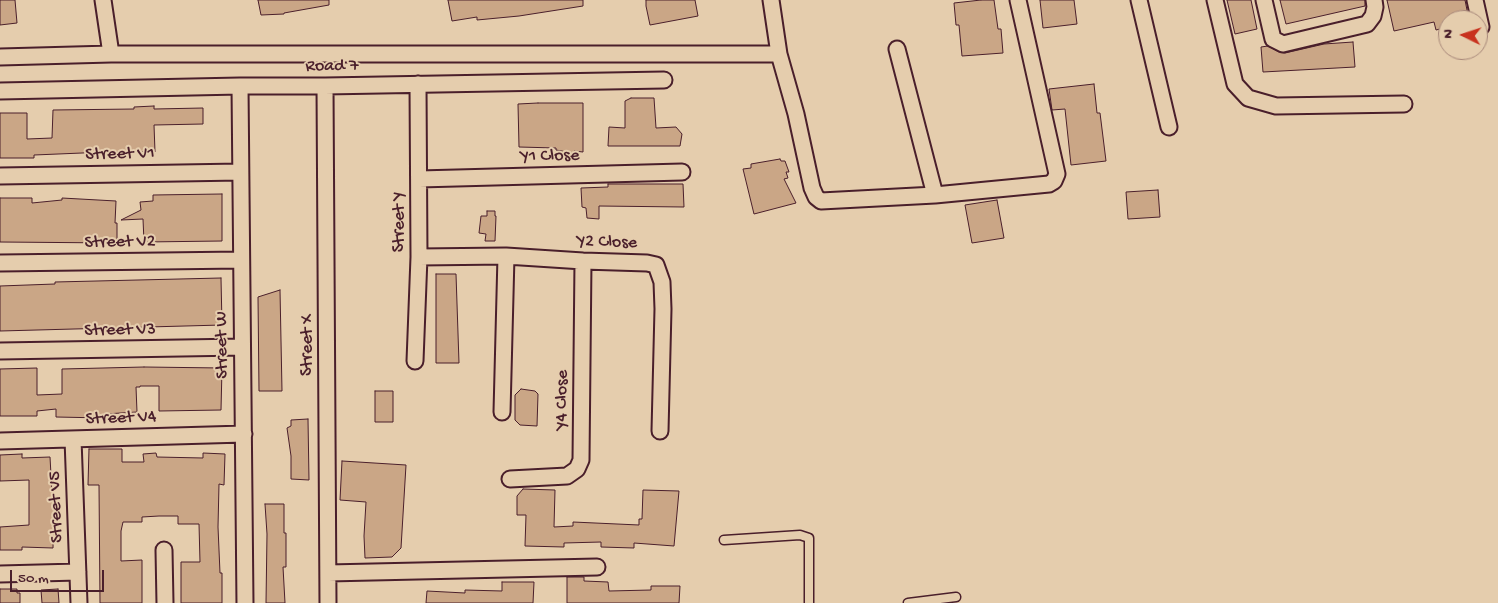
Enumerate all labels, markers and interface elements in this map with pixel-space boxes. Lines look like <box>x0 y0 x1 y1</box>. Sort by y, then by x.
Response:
north arrow <box>1438 10 1488 60</box>
text: N <box>1440 29 1457 39</box>
street label: Road 7 <box>305 56 359 78</box>
street label: Street V1 <box>85 144 155 166</box>
street label: Y1 Close <box>520 146 580 168</box>
street label: Street Y <box>389 192 411 252</box>
street label: Y2 Close <box>576 231 638 255</box>
street label: Street V2 <box>84 232 156 254</box>
street label: Street W <box>212 311 234 379</box>
street label: Street X <box>297 314 319 376</box>
street label: Street V3 <box>84 320 156 342</box>
street label: Y4 Close <box>552 370 574 430</box>
street label: Street V4 <box>85 407 157 431</box>
street label: Street V5 <box>45 471 69 543</box>
scale bar <box>12 560 106 592</box>
text: 50 m <box>18 570 49 588</box>

